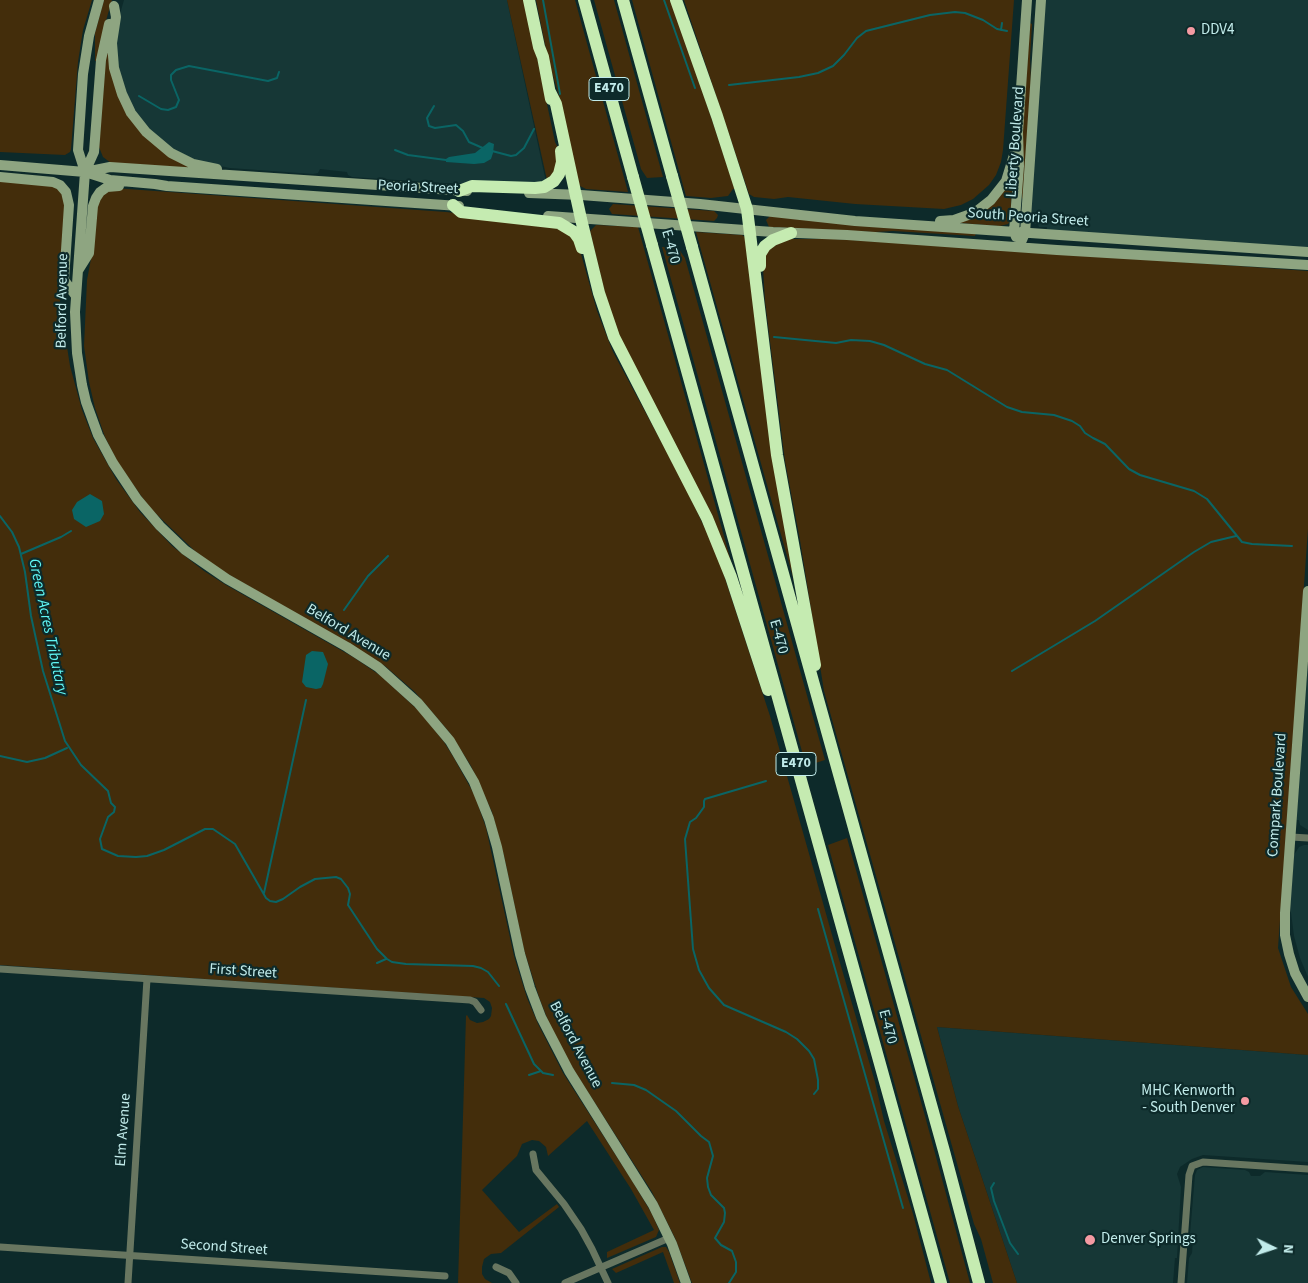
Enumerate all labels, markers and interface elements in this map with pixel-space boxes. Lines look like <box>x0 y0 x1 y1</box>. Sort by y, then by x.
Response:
place label: DDV4 <box>1201 22 1234 40</box>
marker: DDV4 <box>1185 25 1197 37</box>
road number: E470 <box>589 78 629 100</box>
street label: Liberty Boulevard <box>1003 86 1029 198</box>
street label: Peoria Street <box>377 177 459 199</box>
street label: South Peoria Street <box>967 205 1089 231</box>
street label: E-470 <box>657 228 683 266</box>
street label: Belford Avenue <box>53 253 73 349</box>
water label: Green Acres Tributary <box>23 557 71 697</box>
street label: Belford Avenue <box>303 601 393 665</box>
street label: E-470 <box>765 618 791 656</box>
street label: Compark Boulevard <box>1265 732 1291 858</box>
road number: E470 <box>776 752 816 776</box>
street label: First Street <box>209 961 277 983</box>
street label: Belford Avenue <box>545 999 605 1091</box>
street label: E-470 <box>874 1008 900 1046</box>
place label: MHC Kenworth - South Denver <box>1141 1083 1235 1118</box>
street label: Elm Avenue <box>112 1093 136 1167</box>
marker: MHC Kenworth - South Denver <box>1239 1095 1251 1107</box>
north arrow <box>1248 1223 1298 1273</box>
place label: Denver Springs <box>1101 1231 1196 1249</box>
marker: Denver Springs <box>1083 1233 1097 1247</box>
street label: Second Street <box>180 1236 268 1260</box>
text: N <box>1278 1244 1298 1254</box>

